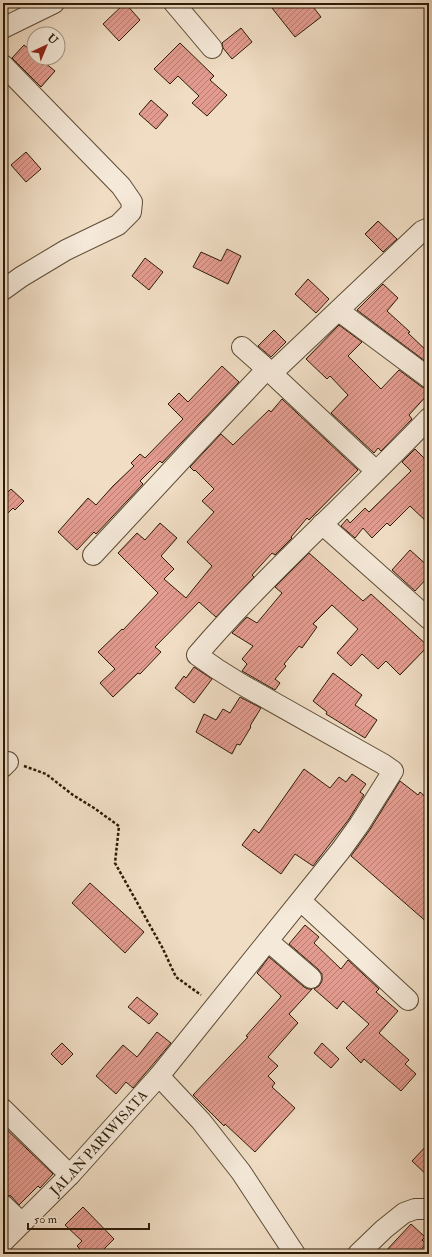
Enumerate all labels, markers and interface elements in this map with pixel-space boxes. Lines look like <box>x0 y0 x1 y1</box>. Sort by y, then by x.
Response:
north arrow <box>26 26 66 66</box>
text: U <box>45 31 61 48</box>
street label: JALAN PARIWISATA <box>46 1086 151 1199</box>
scale bar <box>28 1205 149 1231</box>
text: 50 m <box>34 1212 58 1227</box>

